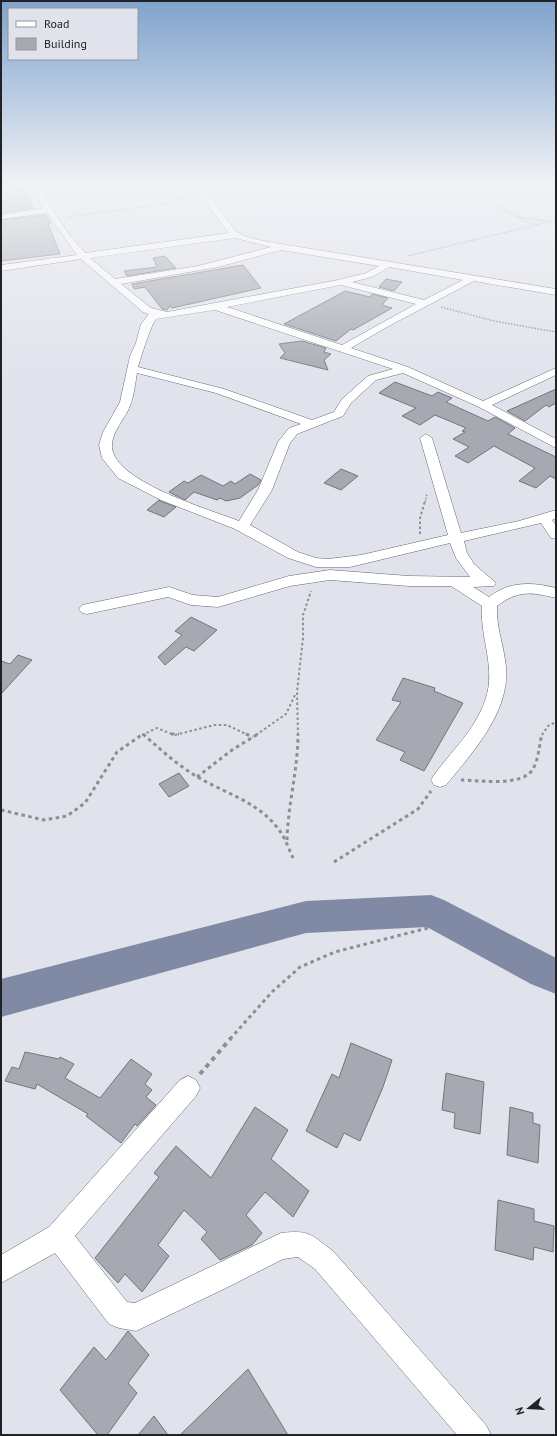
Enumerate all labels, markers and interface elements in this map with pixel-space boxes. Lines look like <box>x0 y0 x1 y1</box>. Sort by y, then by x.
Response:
legend <box>8 8 138 60</box>
text: Road <box>44 16 69 31</box>
text: Building <box>44 36 87 51</box>
north arrow <box>509 1388 549 1428</box>
text: N <box>512 1405 527 1417</box>

